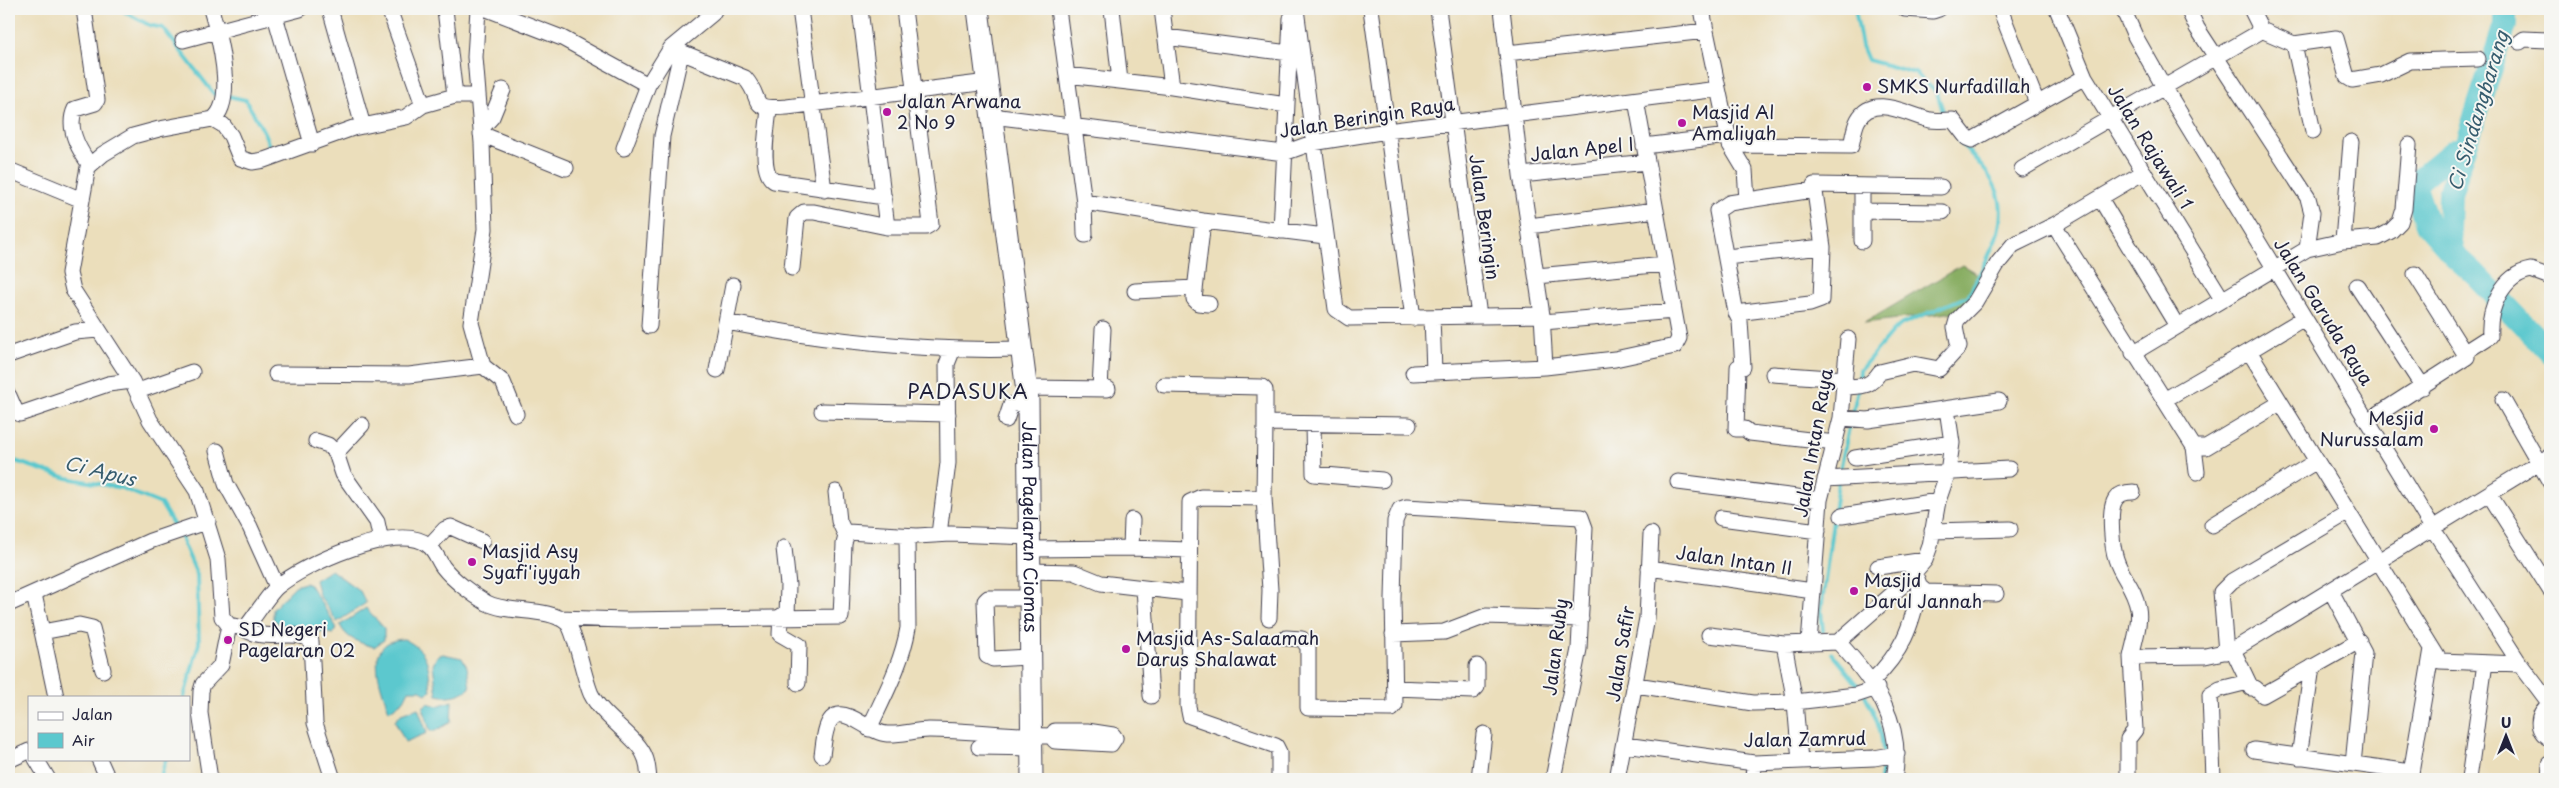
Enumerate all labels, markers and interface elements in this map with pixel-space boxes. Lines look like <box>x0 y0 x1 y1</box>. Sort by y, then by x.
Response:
water label: Ci Sindangbarang <box>2439 26 2515 194</box>
place label: SMKS Nurfadillah <box>1877 72 2030 99</box>
street label: Jalan Rajawali 1 <box>2102 78 2201 214</box>
marker: SMKS Nurfadillah <box>1861 81 1873 93</box>
place label: Jalan Arwana 2 No 9 <box>897 87 1021 135</box>
street label: Jalan Beringin Raya <box>1277 89 1457 144</box>
place label: Masjid Al Amaliyah <box>1692 98 1777 146</box>
marker: Jalan Arwana 2 No 9 <box>881 106 893 118</box>
marker: Masjid Al Amaliyah <box>1676 117 1688 129</box>
street label: Jalan Apel I <box>1529 130 1635 167</box>
street label: Jalan Beringin <box>1463 152 1508 281</box>
street label: Jalan Garuda Raya <box>2268 232 2381 391</box>
street label: Jalan Intan Raya <box>1786 365 1839 519</box>
district label: PADASUKA <box>907 376 1029 406</box>
place label: Mesjid Nurussalam <box>2320 404 2424 452</box>
street label: Jalan Pagelaran Ciomas <box>1016 421 1045 632</box>
marker: Mesjid Nurussalam <box>2428 423 2440 435</box>
water label: Ci Apus <box>62 448 141 493</box>
place label: Masjid Asy Syafi'iyyah <box>482 537 581 585</box>
street label: Jalan Intan II <box>1674 538 1794 581</box>
marker: Masjid Asy Syafi'iyyah <box>466 556 478 568</box>
place label: Masjid Darul Jannah <box>1864 566 1982 614</box>
marker: Masjid Darul Jannah <box>1848 585 1860 597</box>
street label: Jalan Ruby <box>1535 597 1574 697</box>
street label: Jalan Safir <box>1599 603 1641 704</box>
place label: SD Negeri Pagelaran 02 <box>238 615 355 663</box>
place label: Masjid As-Salaamah Darus Shalawat <box>1136 624 1319 672</box>
marker: SD Negeri Pagelaran 02 <box>222 634 234 646</box>
marker: Masjid As-Salaamah Darus Shalawat <box>1120 643 1132 655</box>
legend <box>28 696 190 760</box>
text: Jalan <box>72 702 113 725</box>
north arrow <box>2482 710 2532 760</box>
text: U <box>2501 712 2511 733</box>
street label: Jalan Zamrud <box>1743 724 1866 753</box>
text: Air <box>72 728 95 751</box>

